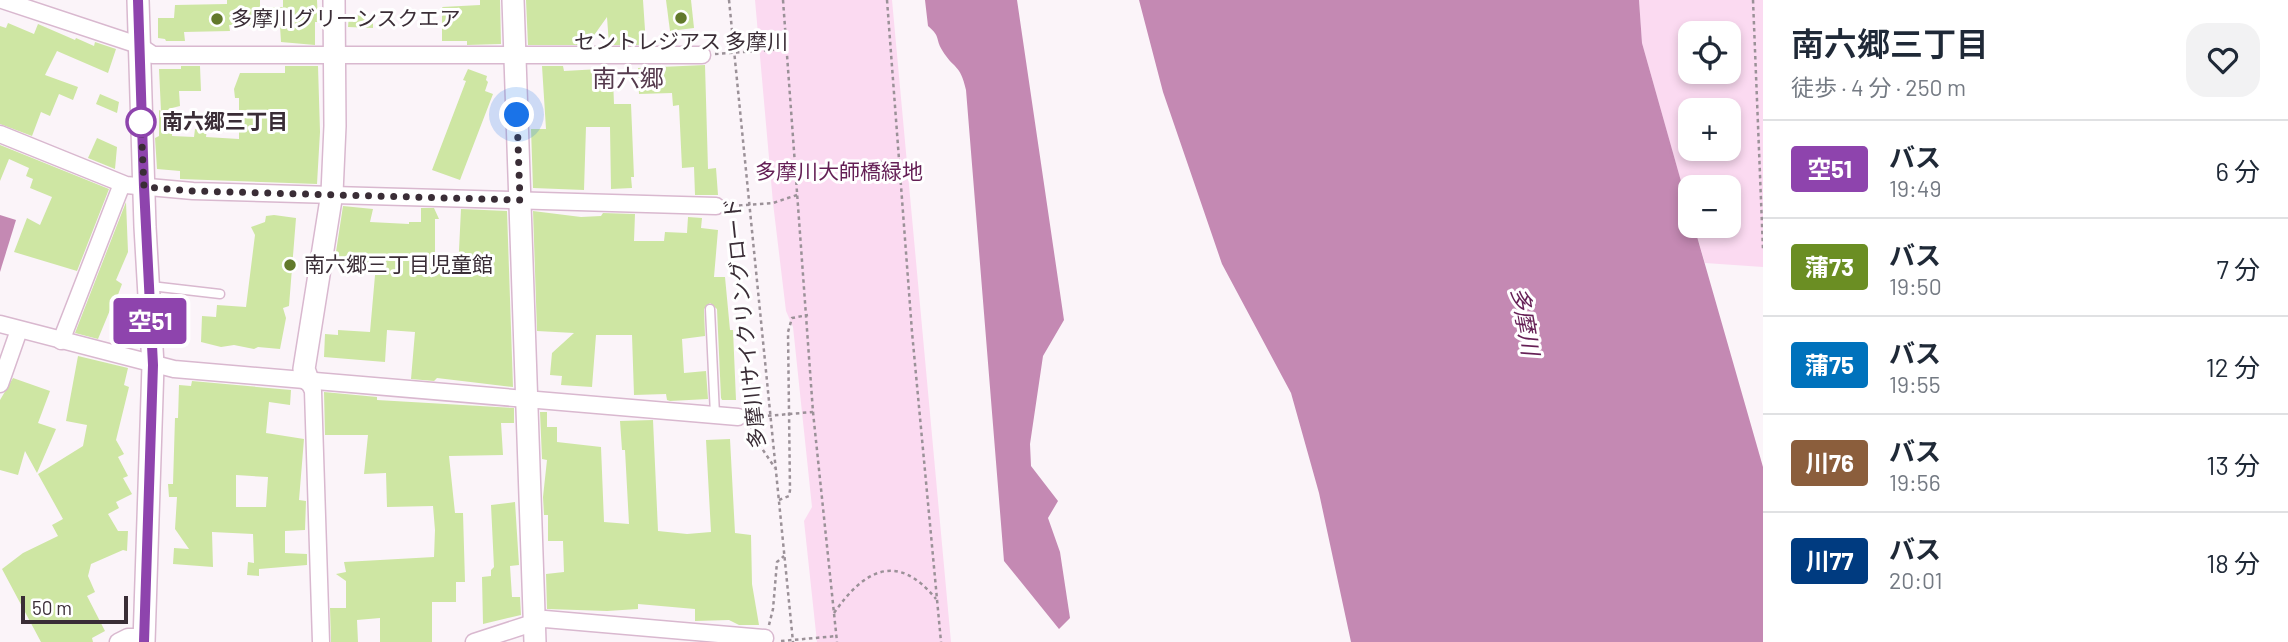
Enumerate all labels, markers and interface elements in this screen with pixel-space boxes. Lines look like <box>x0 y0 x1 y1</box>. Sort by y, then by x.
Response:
place label: 多摩川グリーンスクエア <box>231 5 461 30</box>
marker: セントレジアス 多摩川 <box>673 10 689 26</box>
marker: 多摩川グリーンスクエア <box>209 11 225 27</box>
map controls <box>1678 21 1741 238</box>
button: locate <box>1678 21 1741 84</box>
text: 南六郷三丁目 <box>1791 23 1989 63</box>
button: heart <box>2186 23 2260 97</box>
place label: セントレジアス 多摩川 <box>574 28 788 53</box>
district label: 南六郷 <box>592 63 664 92</box>
text: 徒歩 · 4 分 · 250 m <box>1791 73 1966 101</box>
your location <box>499 97 534 132</box>
button: + <box>1678 98 1741 161</box>
marker: 南六郷三丁目 <box>126 107 156 137</box>
place label: 南六郷三丁目 <box>162 108 288 133</box>
text: バス <box>1889 141 1941 172</box>
text: 空51 <box>1807 154 1852 183</box>
text: 6 分 <box>2215 155 2260 186</box>
park label: 多摩川大師橋緑地 <box>755 158 923 183</box>
text: 19:49 <box>1889 174 1942 202</box>
button: − <box>1678 175 1741 238</box>
street label: 多摩川サイクリングロード <box>718 197 769 450</box>
text: バス <box>1889 239 1941 270</box>
place label: 南六郷三丁目児童館 <box>304 251 493 276</box>
text: 蒲73 <box>1805 252 1854 281</box>
text: 7 分 <box>2217 253 2260 284</box>
marker: 南六郷三丁目児童館 <box>282 257 298 273</box>
text: 19:50 <box>1889 272 1942 300</box>
water label: 多摩川 <box>1506 284 1546 360</box>
line badge: 空51 <box>110 298 190 344</box>
text: 空51 <box>127 306 173 335</box>
text: バス <box>1889 337 1941 368</box>
text: 蒲75 <box>1805 350 1854 379</box>
text: 12 分 <box>2206 351 2260 382</box>
text: 19:55 <box>1889 370 1940 398</box>
text: バス <box>1889 435 1941 466</box>
text: 川76 <box>1805 448 1854 477</box>
text: 13 分 <box>2206 449 2260 480</box>
text: 19:56 <box>1889 468 1941 496</box>
text: バス <box>1889 533 1941 564</box>
text: 川77 <box>1806 546 1853 575</box>
text: 18 分 <box>2206 547 2260 578</box>
text: 20:01 <box>1889 566 1943 594</box>
scale bar <box>21 593 128 625</box>
text: 50 m <box>32 596 72 619</box>

